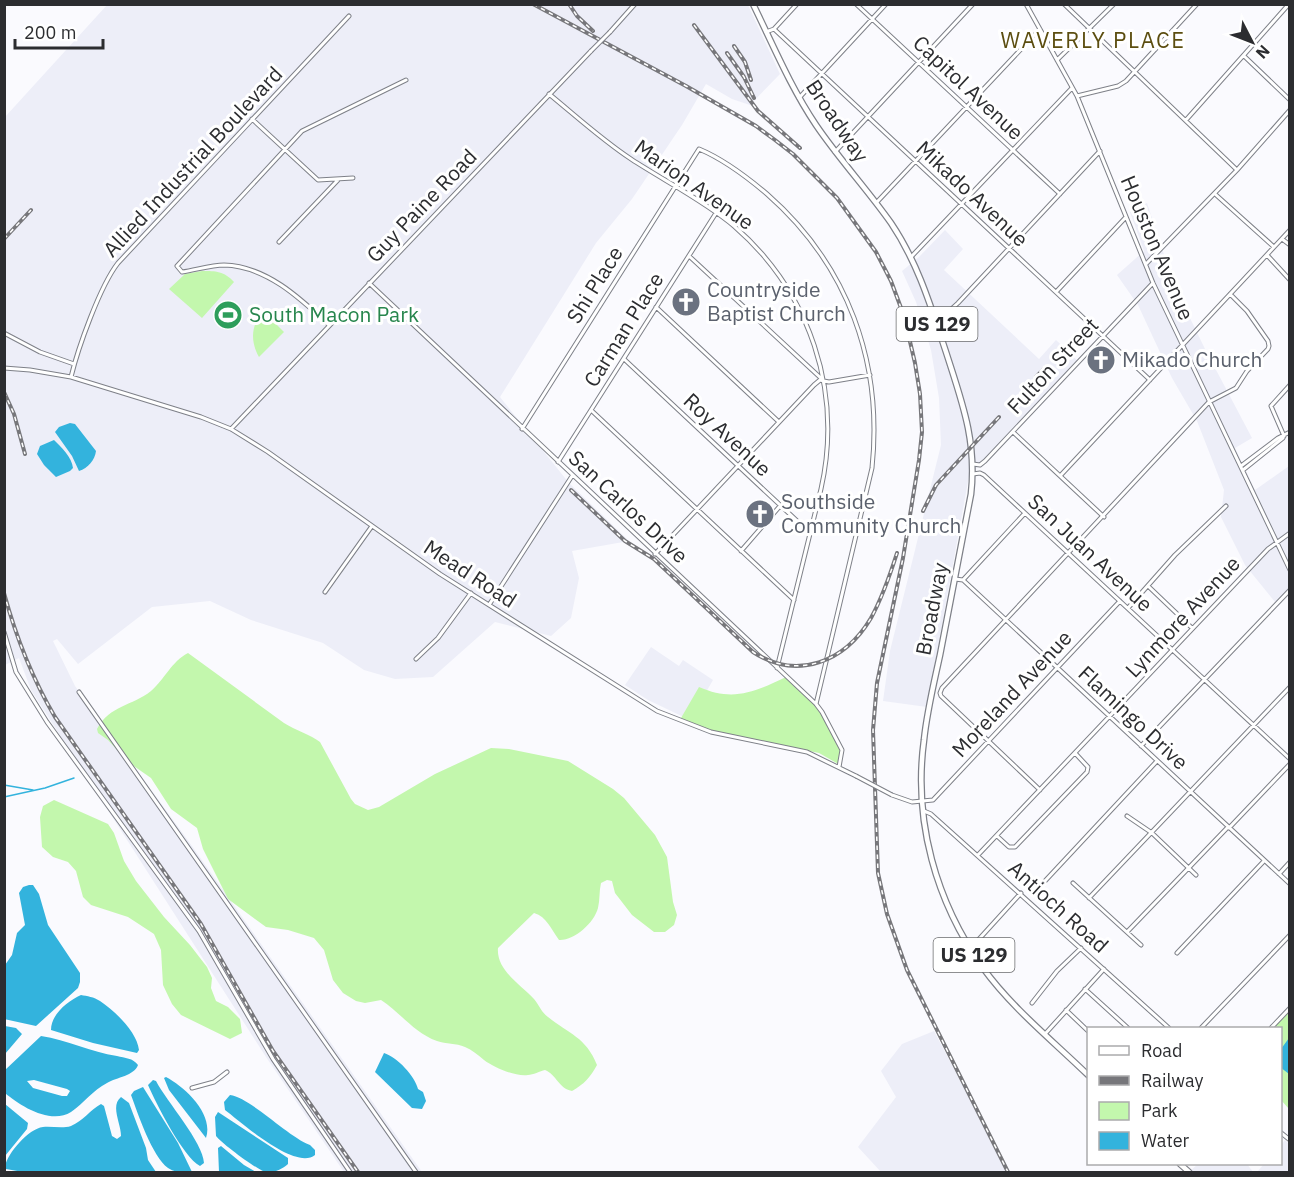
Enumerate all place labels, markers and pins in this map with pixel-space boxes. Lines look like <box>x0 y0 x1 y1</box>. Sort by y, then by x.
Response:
place label: Countryside Baptist Church <box>707 275 846 327</box>
church icon: Countryside Baptist Church <box>670 286 702 318</box>
sports icon: South Macon Park <box>212 299 244 331</box>
place label: South Macon Park <box>249 300 419 328</box>
church icon: Mikado Church <box>1085 344 1117 376</box>
place label: Mikado Church <box>1122 345 1262 373</box>
place label: Southside Community Church <box>781 487 961 539</box>
church icon: Southside Community Church <box>744 498 776 530</box>

